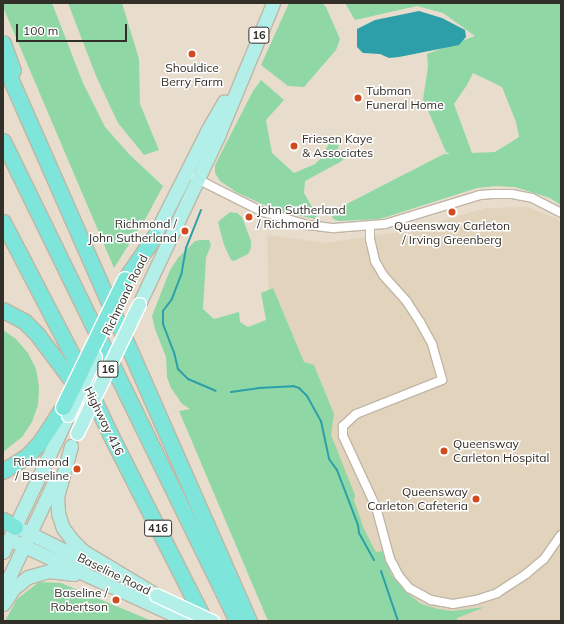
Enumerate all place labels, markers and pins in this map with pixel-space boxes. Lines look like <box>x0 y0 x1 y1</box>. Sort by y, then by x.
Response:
marker: Shouldice Berry Farm <box>187 49 197 59</box>
place label: Shouldice Berry Farm <box>161 61 223 89</box>
place label: Tubman Funeral Home <box>366 84 444 112</box>
marker: Tubman Funeral Home <box>353 93 363 103</box>
place label: Friesen Kaye & Associates <box>302 132 373 160</box>
marker: Friesen Kaye & Associates <box>289 141 299 151</box>
place label: John Sutherland / Richmond <box>257 203 346 231</box>
marker: Queensway Carleton / Irving Greenberg <box>447 207 457 217</box>
marker: John Sutherland / Richmond <box>244 212 254 222</box>
place label: Richmond / John Sutherland <box>88 217 177 245</box>
place label: Queensway Carleton / Irving Greenberg <box>394 219 510 247</box>
marker: Richmond / John Sutherland <box>180 226 190 236</box>
place label: Queensway Carleton Hospital <box>453 437 549 465</box>
marker: Queensway Carleton Hospital <box>438 445 450 457</box>
place label: Richmond / Baseline <box>13 455 69 483</box>
marker: Richmond / Baseline <box>72 464 82 474</box>
place label: Queensway Carleton Cafeteria <box>367 485 468 513</box>
marker: Queensway Carleton Cafeteria <box>471 494 481 504</box>
place label: Baseline / Robertson <box>51 586 108 614</box>
marker: Baseline / Robertson <box>111 595 121 605</box>

